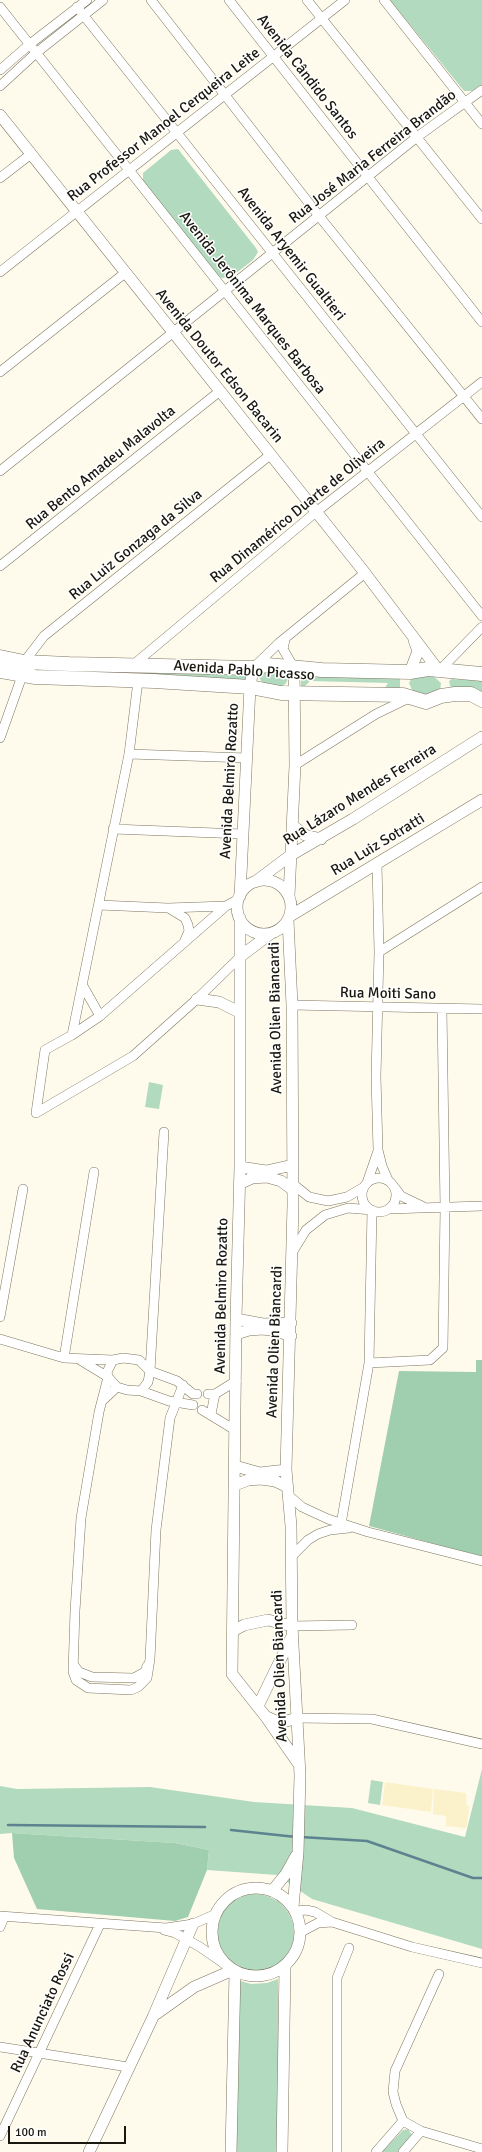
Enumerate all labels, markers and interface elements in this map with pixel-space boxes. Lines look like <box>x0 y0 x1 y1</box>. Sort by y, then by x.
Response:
street label: Avenida Cândido Santos <box>253 11 361 143</box>
street label: Rua Professor Manoel Cerqueira Leite <box>64 44 264 206</box>
street label: Rua José Maria Ferreira Brandão <box>286 86 460 228</box>
street label: Avenida Aryemir Gualtieri <box>233 184 349 324</box>
street label: Avenida Jerônima Marques Barbosa <box>175 208 329 398</box>
street label: Avenida Doutor Edson Bacarin <box>151 285 287 447</box>
street label: Rua Bento Amadeu Malavolta <box>23 402 179 534</box>
street label: Rua Dinamérico Duarte de Oliveira <box>207 435 389 587</box>
street label: Rua Luiz Gonzaga da Silva <box>66 486 206 604</box>
street label: Avenida Pablo Picasso <box>173 657 315 685</box>
street label: Avenida Belmiro Rozatto <box>217 703 243 859</box>
street label: Rua Lázaro Mendes Ferreira <box>280 740 440 850</box>
street label: Rua Luiz Sotratti <box>328 810 428 880</box>
street label: Avenida Olien Biancardi <box>266 942 286 1094</box>
street label: Rua Moiti Sano <box>340 984 436 1004</box>
street label: Avenida Belmiro Rozatto <box>212 1218 232 1374</box>
street label: Avenida Olien Biancardi <box>263 1266 287 1418</box>
street label: Avenida Olien Biancardi <box>268 1590 292 1742</box>
street label: Rua Anunciato Rossi <box>7 1950 79 2076</box>
scale bar <box>10 2118 128 2144</box>
text: 100 m <box>15 2125 47 2140</box>

